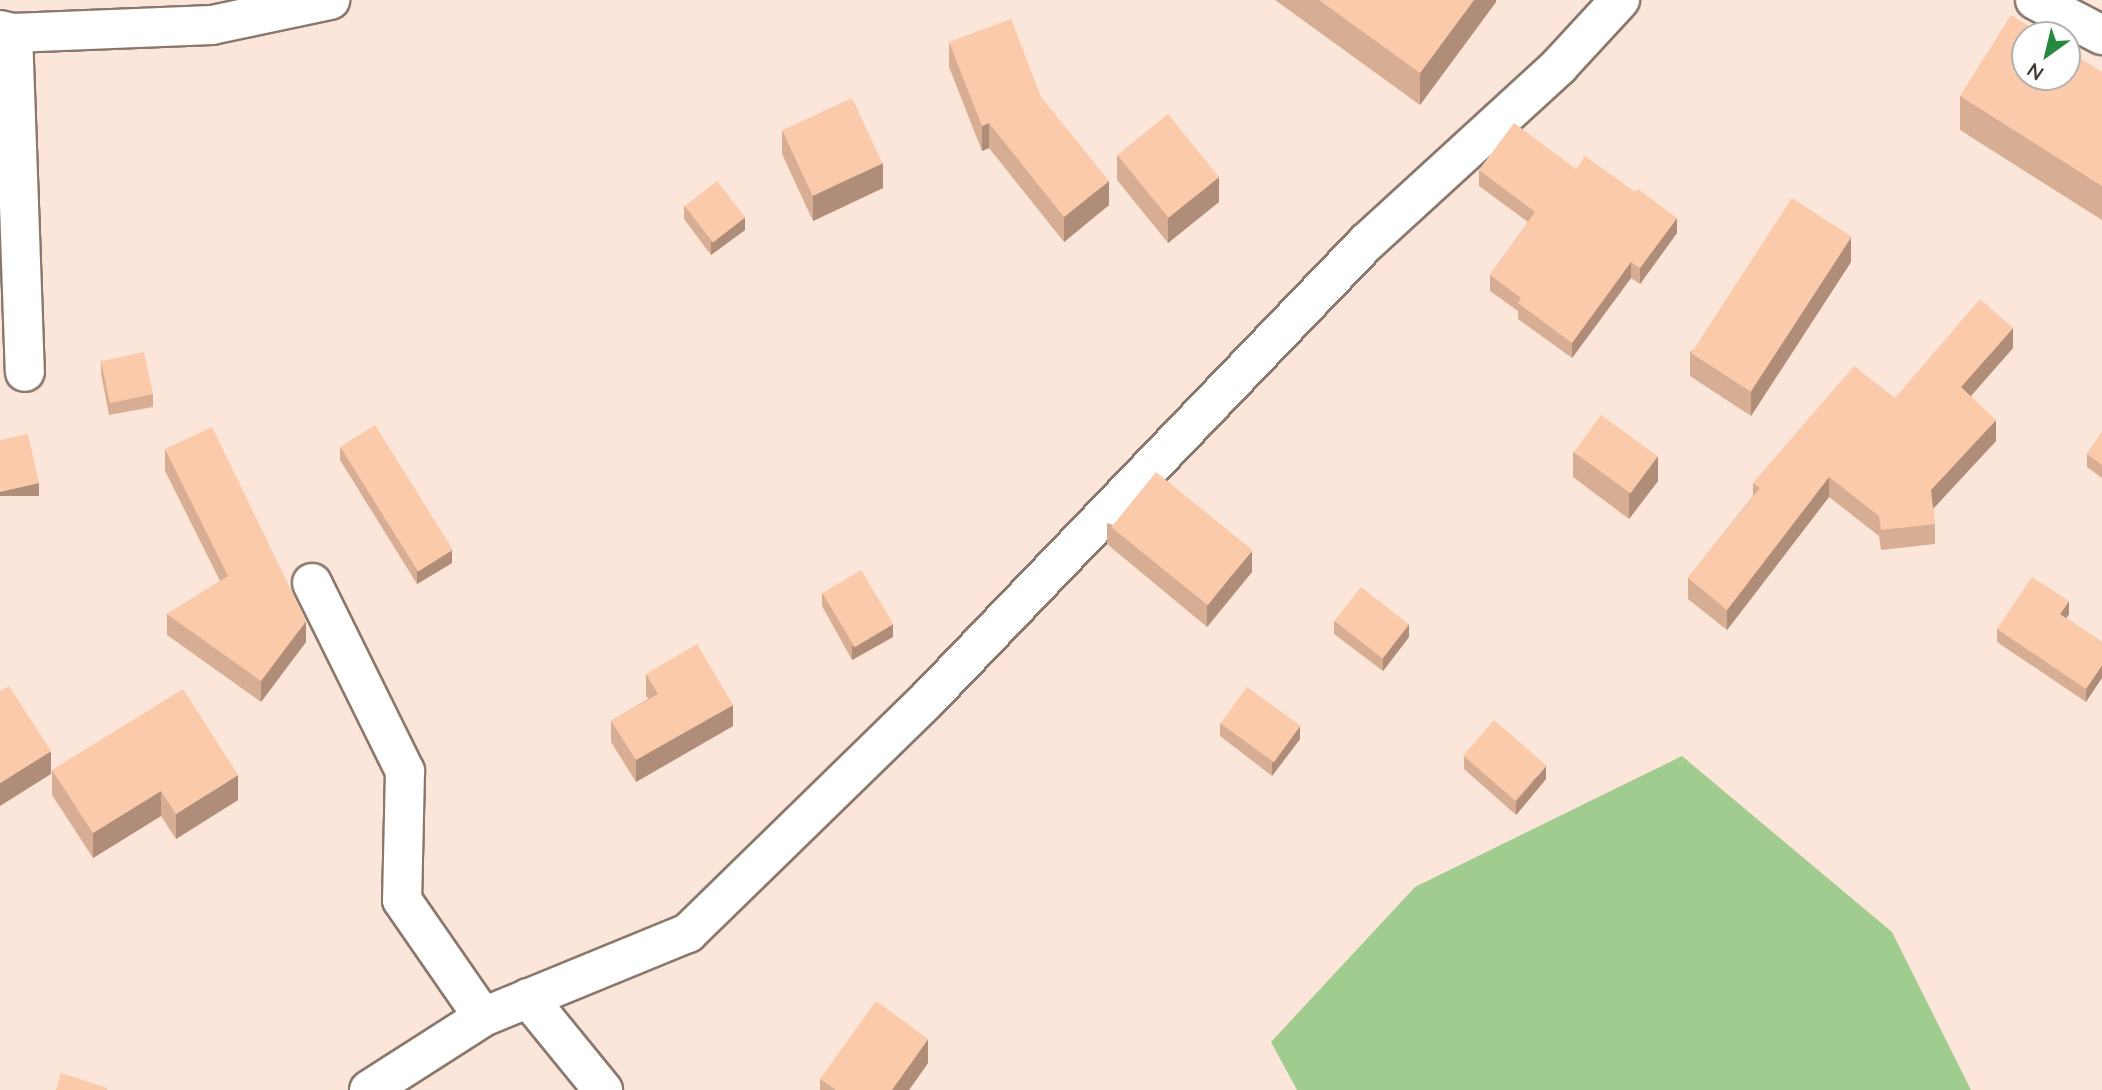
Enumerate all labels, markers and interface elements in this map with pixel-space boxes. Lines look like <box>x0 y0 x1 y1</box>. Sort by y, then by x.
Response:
north arrow <box>2011 21 2081 91</box>
text: N <box>2023 59 2048 86</box>

